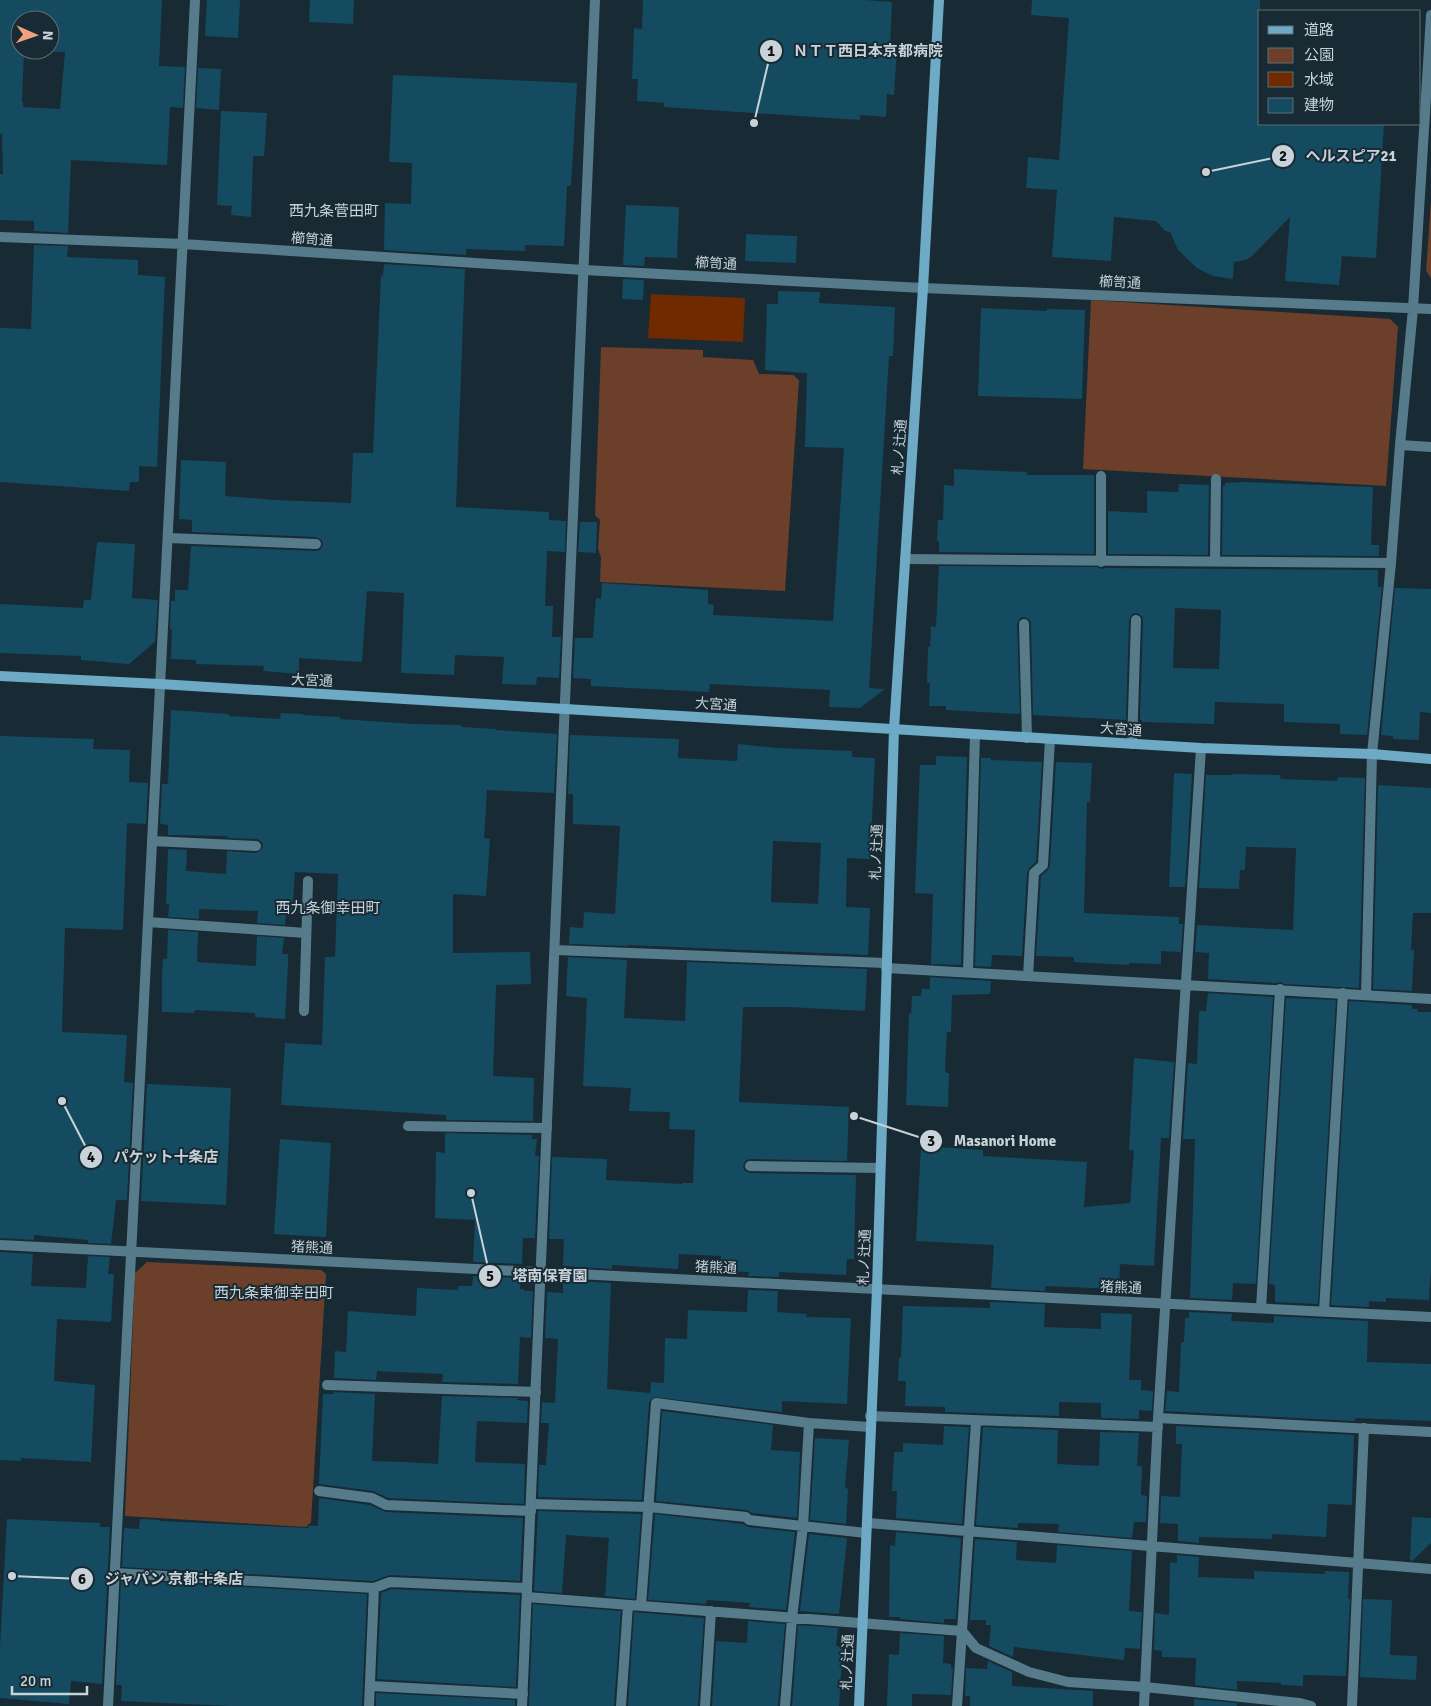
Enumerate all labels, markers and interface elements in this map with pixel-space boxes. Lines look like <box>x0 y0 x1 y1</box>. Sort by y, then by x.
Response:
north arrow <box>10 10 60 60</box>
legend <box>1258 10 1421 125</box>
text: 道路 <box>1304 21 1334 39</box>
text: N <box>39 30 56 41</box>
callout: ＮＴＴ西日本京都病院 <box>758 36 953 66</box>
text: 1 <box>767 42 775 60</box>
text: ＮＴＴ西日本京都病院 <box>793 42 943 60</box>
text: 公園 <box>1304 46 1334 64</box>
text: 水域 <box>1304 71 1334 89</box>
text: 建物 <box>1304 96 1334 114</box>
callout: ヘルスピア21 <box>1271 141 1407 171</box>
text: 2 <box>1279 147 1287 165</box>
text: ヘルスピア21 <box>1305 147 1397 165</box>
district label: 西九条菅田町 <box>289 202 379 220</box>
street label: 櫛笥通 <box>290 230 334 249</box>
street label: 櫛笥通 <box>695 254 737 273</box>
street label: 櫛笥通 <box>1099 273 1141 292</box>
street label: 札ノ辻通 <box>889 419 910 476</box>
street label: 大宮通 <box>291 671 333 690</box>
street label: 大宮通 <box>694 695 738 714</box>
street label: 大宮通 <box>1099 720 1143 739</box>
street label: 札ノ辻通 <box>867 824 886 880</box>
district label: 西九条御幸田町 <box>275 899 381 917</box>
callout: Masanori Home <box>919 1126 1066 1156</box>
text: 3 <box>927 1132 935 1150</box>
text: Masanori Home <box>954 1132 1056 1150</box>
callout: パケット十条店 <box>79 1142 229 1172</box>
text: 4 <box>87 1148 95 1166</box>
text: パケット十条店 <box>113 1148 219 1166</box>
street label: 札ノ辻通 <box>855 1229 874 1285</box>
street label: 猪熊通 <box>291 1238 333 1257</box>
street label: 猪熊通 <box>695 1258 737 1277</box>
callout: 塔南保育園 <box>477 1261 597 1291</box>
text: 5 <box>486 1267 494 1285</box>
text: 塔南保育園 <box>512 1267 588 1285</box>
street label: 猪熊通 <box>1100 1278 1142 1297</box>
district label: 西九条東御幸田町 <box>214 1284 334 1302</box>
callout: ジャパン 京都十条店 <box>70 1564 253 1594</box>
text: 6 <box>78 1570 86 1588</box>
text: ジャパン 京都十条店 <box>105 1570 243 1588</box>
street label: 札ノ辻通 <box>838 1634 857 1690</box>
scale bar <box>12 1664 88 1696</box>
text: 20 m <box>20 1672 51 1690</box>

